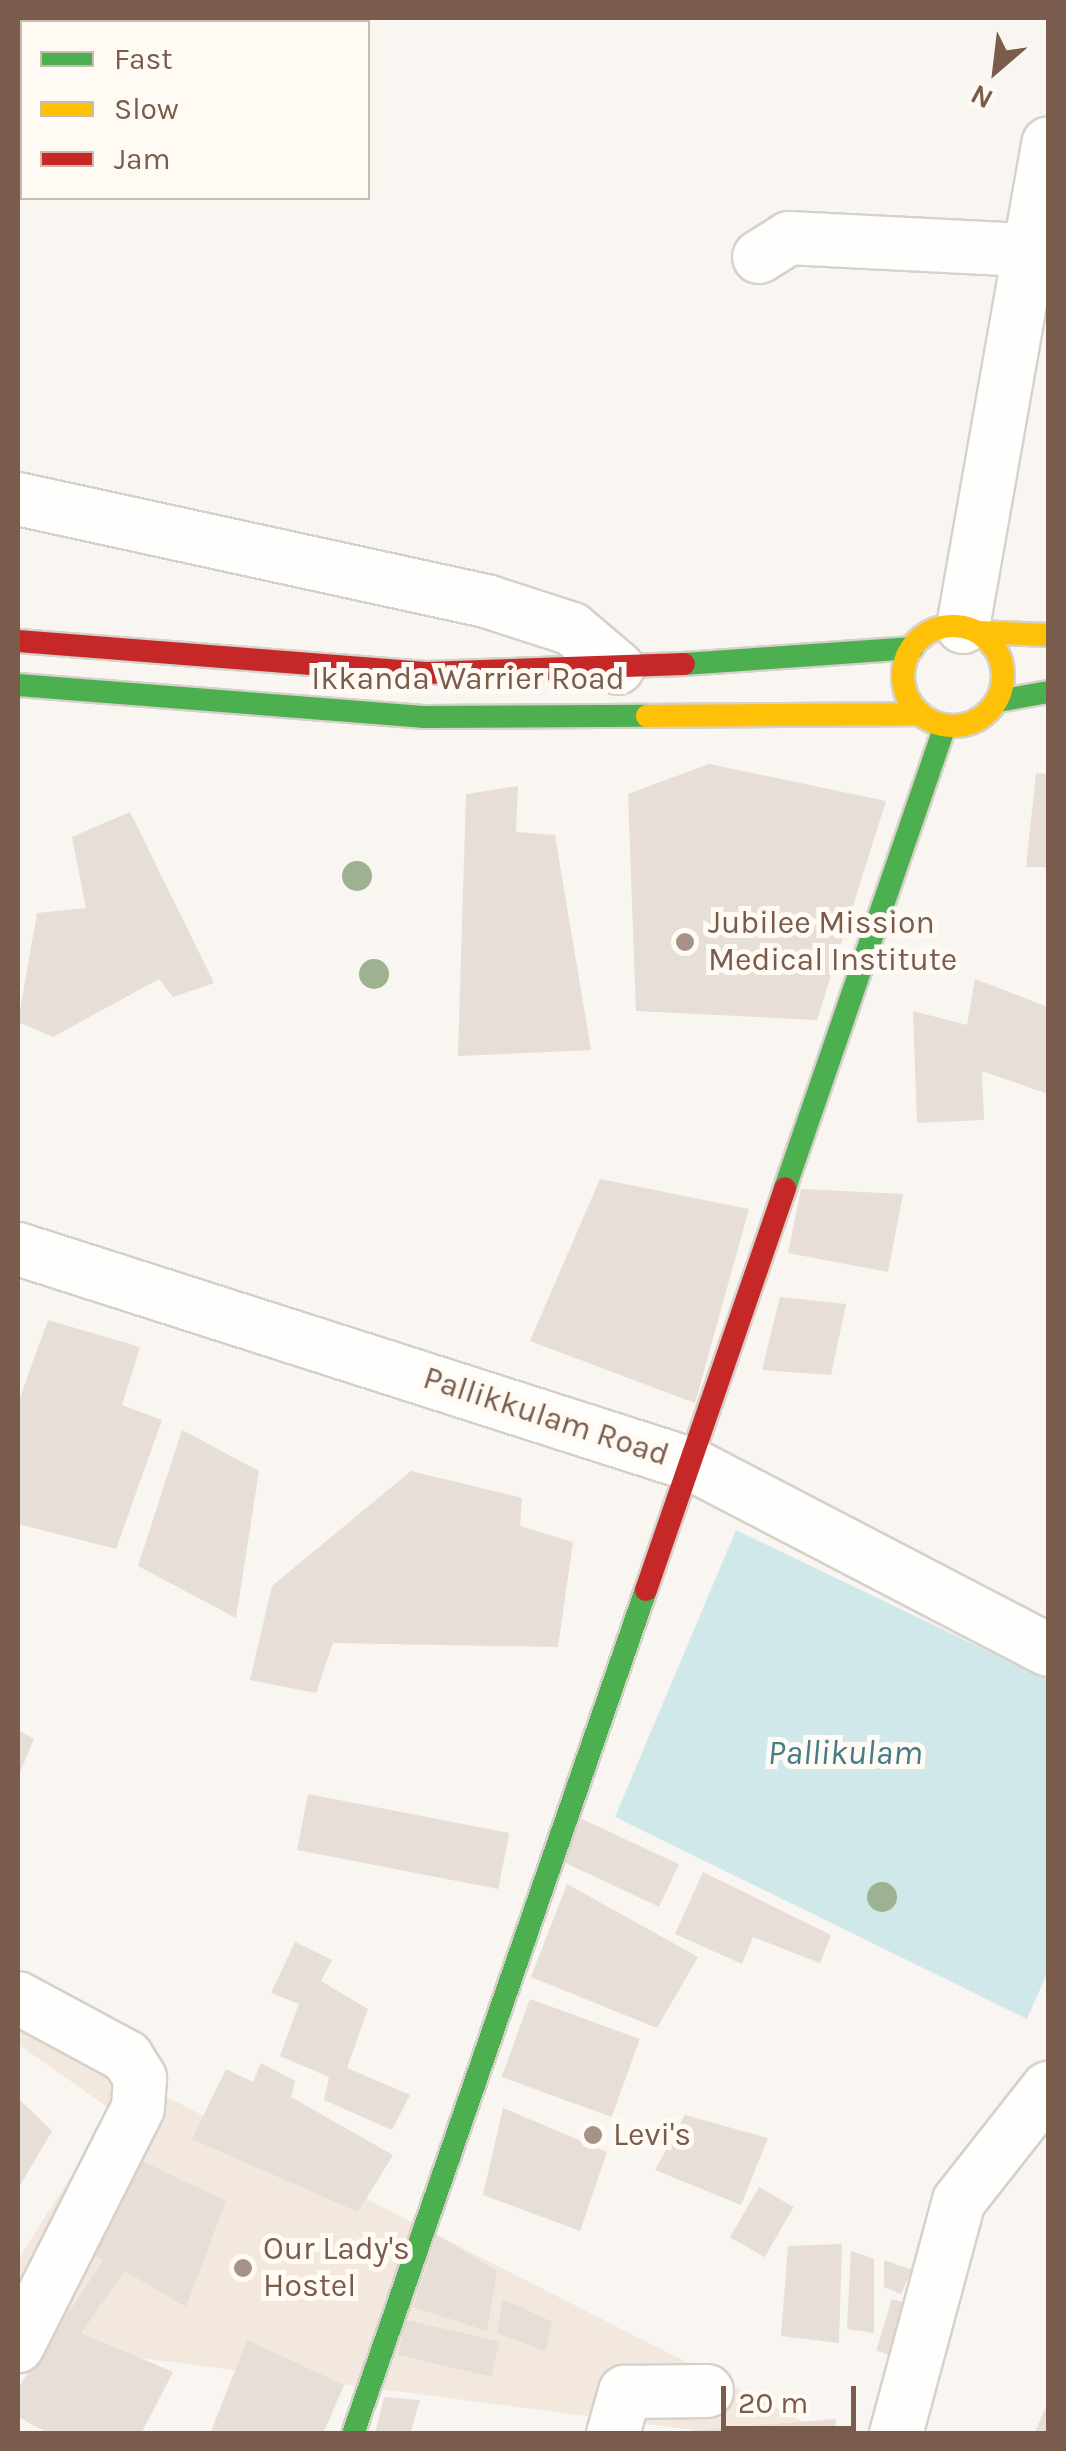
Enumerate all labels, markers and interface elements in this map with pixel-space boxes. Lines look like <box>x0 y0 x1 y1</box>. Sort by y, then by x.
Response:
legend <box>20 20 370 200</box>
north arrow <box>946 20 1046 120</box>
text: Fast <box>114 41 173 77</box>
text: N <box>965 78 998 116</box>
text: Slow <box>114 91 179 127</box>
text: Jam <box>114 141 171 177</box>
street label: Ikkanda Warrier Road <box>311 660 625 698</box>
place label: Jubilee Mission Medical Institute <box>708 905 957 980</box>
marker: Jubilee Mission Medical Institute <box>672 929 698 955</box>
street label: Pallikkulam Road <box>418 1359 674 1475</box>
water label: Pallikulam <box>768 1732 922 1774</box>
place label: Levi's <box>613 2116 691 2154</box>
marker: Levi's <box>582 2124 604 2146</box>
place label: Our Lady's Hostel <box>263 2231 410 2306</box>
marker: Our Lady's Hostel <box>232 2257 254 2279</box>
scale bar <box>726 2366 861 2428</box>
text: 20 m <box>738 2385 808 2421</box>

